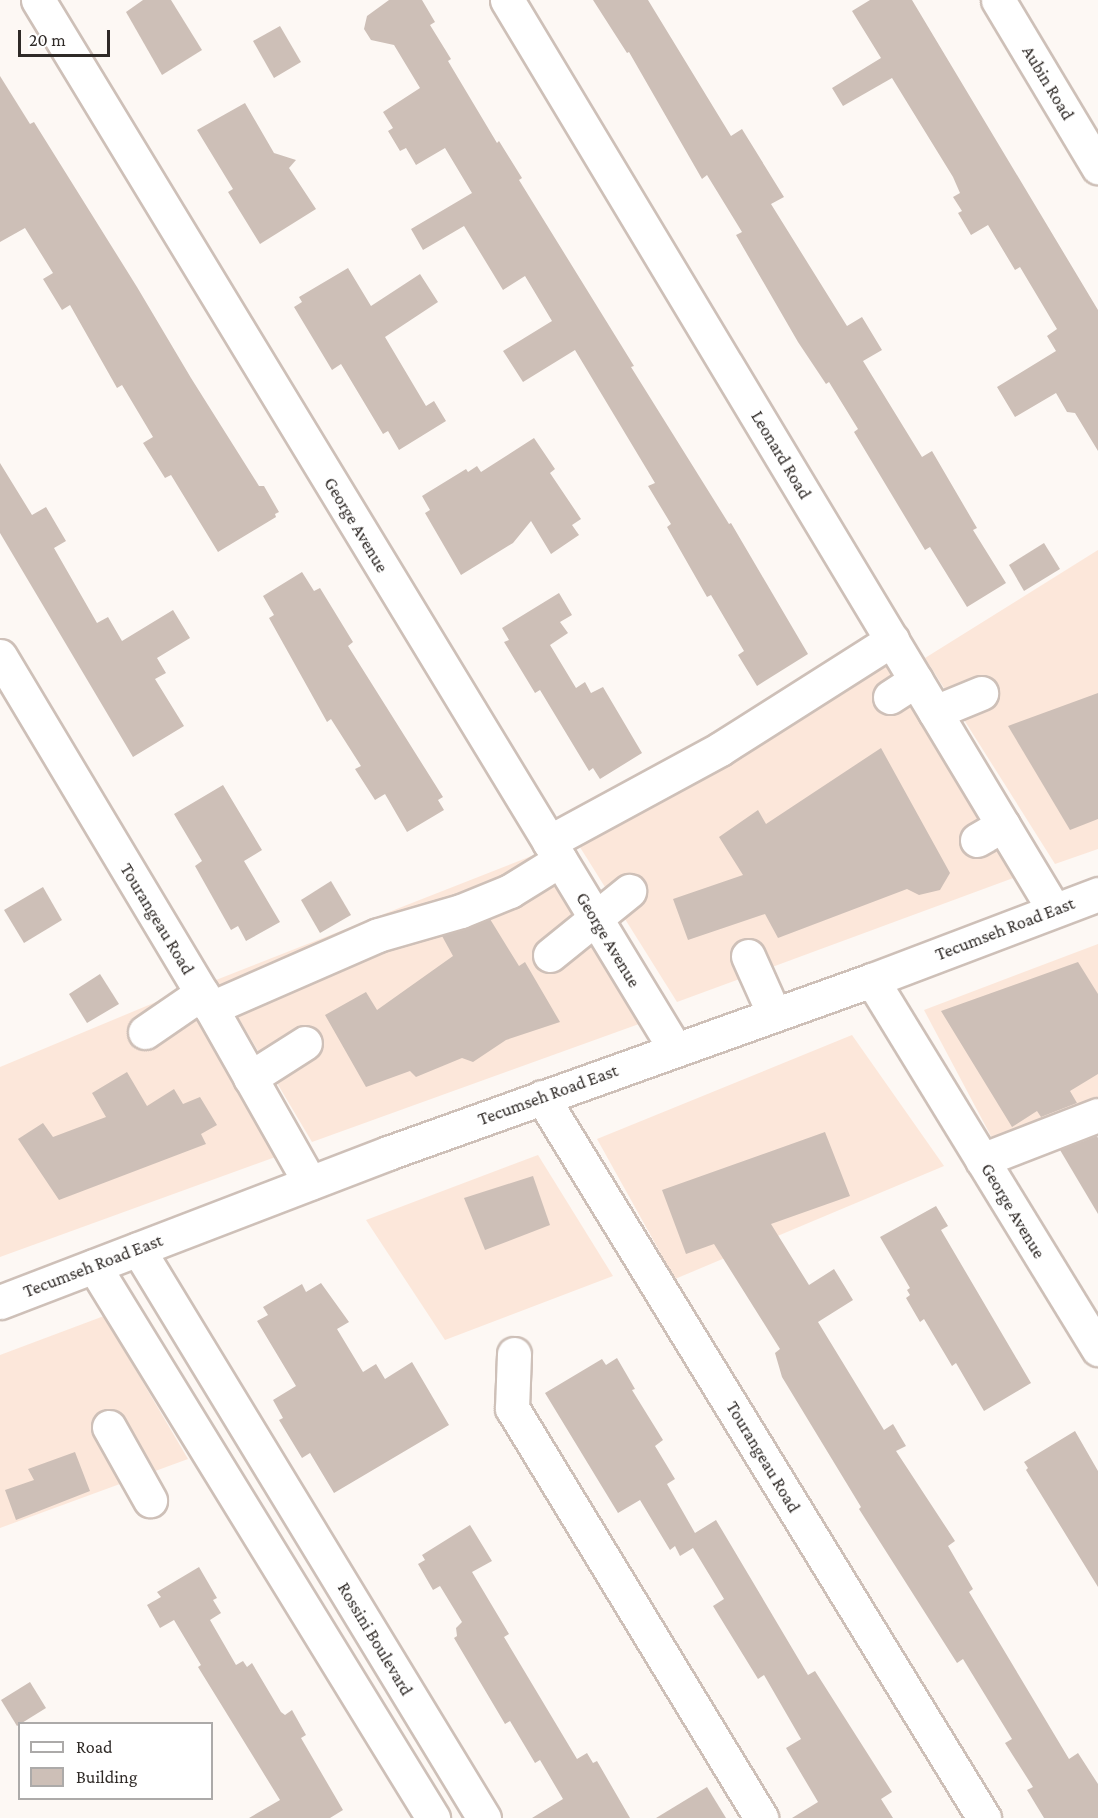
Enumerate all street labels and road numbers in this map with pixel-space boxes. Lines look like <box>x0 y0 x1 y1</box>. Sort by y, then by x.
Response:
street label: Aubin Road <box>1017 42 1079 124</box>
street label: Leonard Road <box>746 407 816 503</box>
street label: George Avenue <box>319 473 393 577</box>
street label: Tourangeau Road <box>115 859 199 979</box>
street label: George Avenue <box>571 888 645 992</box>
street label: Tecumseh Road East <box>932 892 1078 966</box>
street label: Tecumseh Road East <box>475 1060 621 1130</box>
street label: George Avenue <box>976 1159 1050 1263</box>
street label: Tecumseh Road East <box>20 1229 166 1303</box>
street label: Tourangeau Road <box>721 1397 805 1517</box>
street label: Rossini Boulevard <box>333 1578 417 1700</box>

